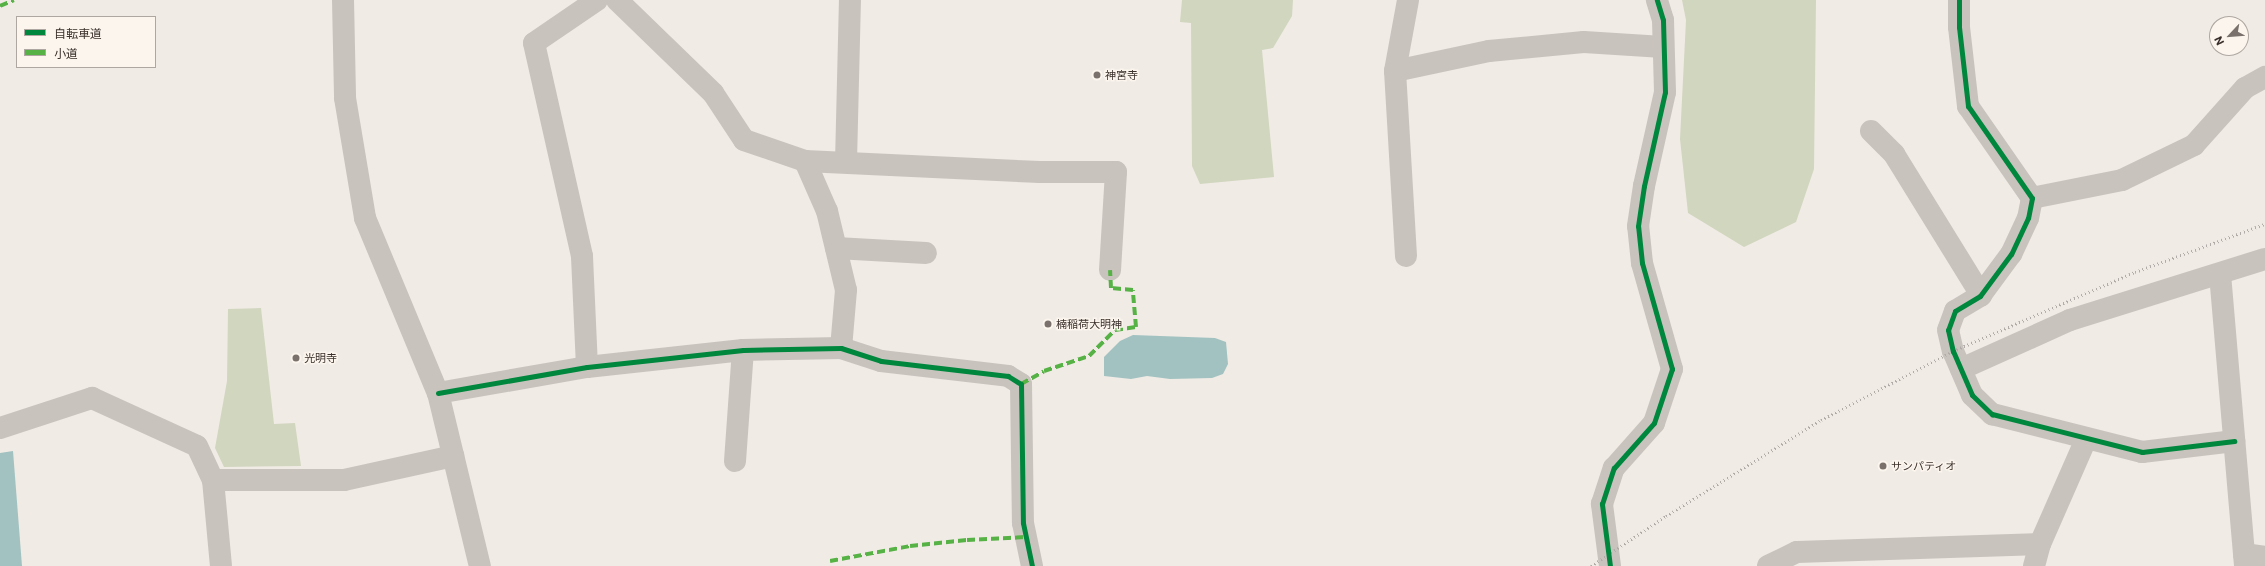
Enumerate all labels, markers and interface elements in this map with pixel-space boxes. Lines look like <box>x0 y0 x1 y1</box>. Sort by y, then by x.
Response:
legend <box>16 16 156 68</box>
north arrow <box>2209 16 2249 56</box>
text: 自転車道 <box>54 26 102 40</box>
text: N <box>2211 34 2226 48</box>
text: 小道 <box>54 46 78 60</box>
place label: 神宮寺 <box>1105 68 1138 82</box>
marker: 神宮寺 <box>1092 70 1102 80</box>
place label: 楠稲荷大明神 <box>1056 317 1122 331</box>
marker: 楠稲荷大明神 <box>1043 319 1053 329</box>
place label: 光明寺 <box>304 351 337 365</box>
marker: 光明寺 <box>291 353 301 363</box>
place label: サンパティオ <box>1891 459 1957 473</box>
marker: サンパティオ <box>1878 461 1888 471</box>

